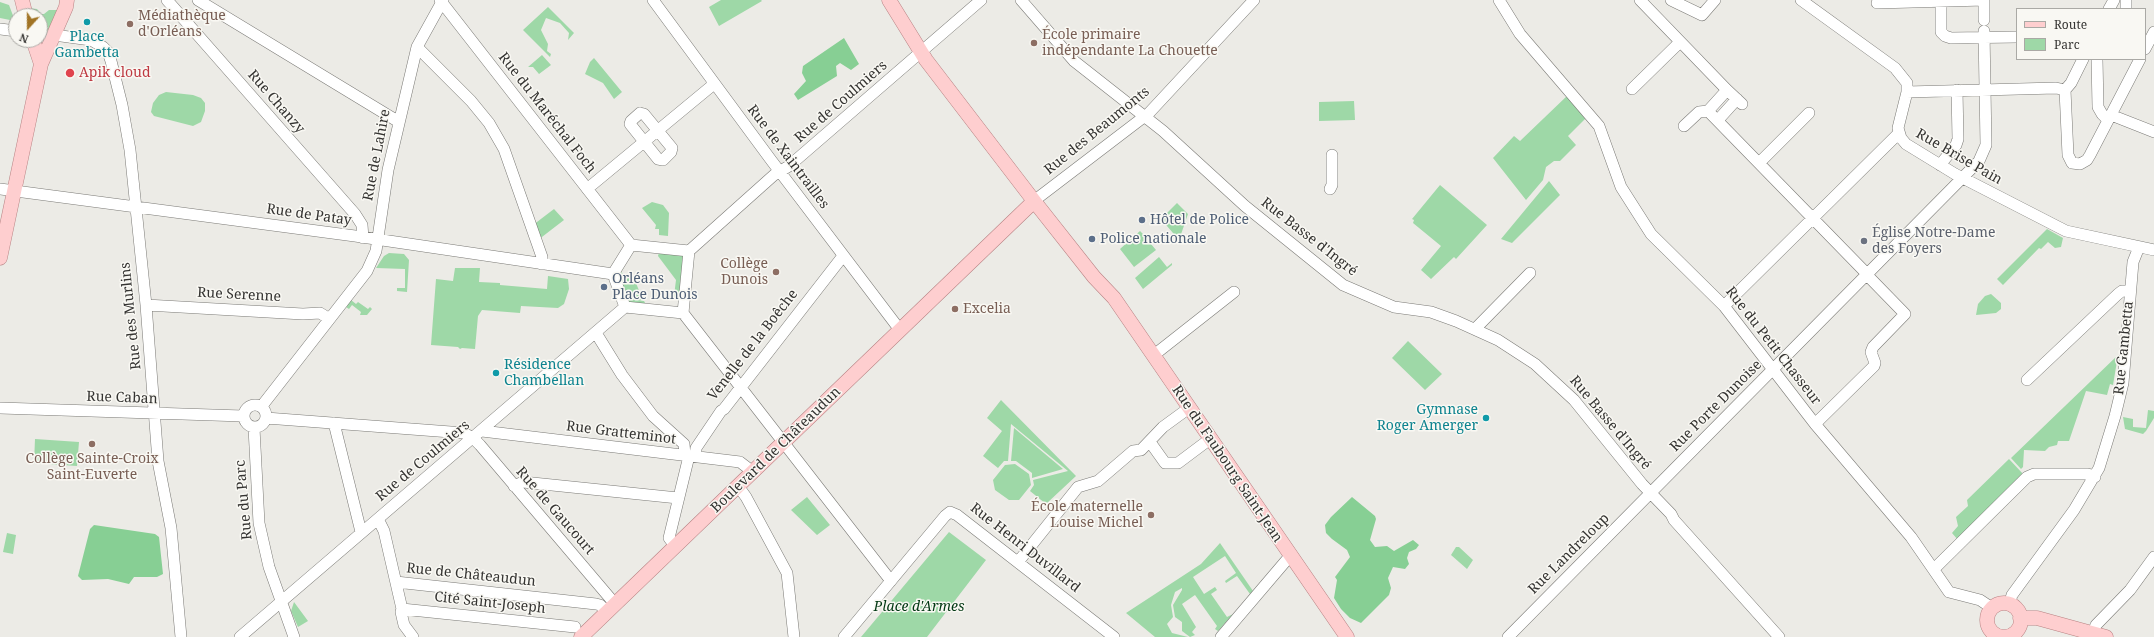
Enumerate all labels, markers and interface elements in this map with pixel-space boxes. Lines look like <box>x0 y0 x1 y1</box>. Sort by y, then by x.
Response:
north arrow <box>8 8 48 48</box>
place label: Médiathèque d'Orléans <box>138 8 226 40</box>
legend <box>2016 8 2146 60</box>
text: Route <box>2054 16 2087 33</box>
marker: Place Gambetta <box>82 17 92 27</box>
marker: Médiathèque d'Orléans <box>125 19 135 29</box>
place label: École primaire indépendante La Chouette <box>1042 27 1218 60</box>
place label: Place Gambetta <box>55 29 119 62</box>
text: N <box>17 30 31 47</box>
text: Parc <box>2054 36 2080 53</box>
marker: École primaire indépendante La Chouette <box>1029 38 1039 48</box>
street label: Rue du Maréchal Foch <box>495 49 599 177</box>
street label: Rue de Coulmiers <box>791 57 891 147</box>
place label: Apik cloud <box>79 65 151 81</box>
marker: Apik cloud <box>64 67 76 79</box>
street label: Rue Chanzy <box>244 67 308 137</box>
street label: Rue des Beaumonts <box>1041 83 1153 179</box>
street label: Rue de Xaintrailles <box>743 102 833 212</box>
street label: Rue de Lahire <box>360 108 394 202</box>
street label: Rue Brise Pain <box>1913 126 2005 188</box>
street label: Rue Basse d'Ingré <box>1258 194 1360 280</box>
street label: Rue de Patay <box>265 201 353 229</box>
place label: Hôtel de Police <box>1150 212 1249 228</box>
marker: Hôtel de Police <box>1137 215 1147 225</box>
place label: Église Notre-Dame des Foyers <box>1872 225 1995 258</box>
place label: Police nationale <box>1100 231 1207 247</box>
marker: Police nationale <box>1087 234 1097 244</box>
marker: Église Notre-Dame des Foyers <box>1859 236 1869 246</box>
place label: Collège Dunois <box>720 256 768 288</box>
street label: Rue des Murlins <box>117 261 145 371</box>
marker: Collège Dunois <box>771 267 781 277</box>
place label: Orléans Place Dunois <box>612 271 698 304</box>
marker: Orléans Place Dunois <box>599 282 609 292</box>
street label: Rue Serenne <box>197 284 281 306</box>
street label: Rue du Petit Chasseur <box>1722 284 1824 408</box>
street label: Venelle de la Boêche <box>705 286 801 404</box>
street label: Rue Gambetta <box>2111 300 2137 396</box>
place label: Excelia <box>963 301 1011 317</box>
marker: Excelia <box>950 304 960 314</box>
place label: Résidence Chambellan <box>504 357 584 390</box>
street label: Rue Porte Dunoise <box>1667 357 1765 455</box>
marker: Résidence Chambellan <box>491 368 501 378</box>
street label: Rue Basse d'Ingré <box>1566 373 1654 473</box>
street label: Rue du Faubourg Saint-Jean <box>1168 382 1286 546</box>
street label: Boulevard de Châteaudun <box>708 384 844 516</box>
street label: Rue Caban <box>86 388 158 408</box>
place label: Gymnase Roger Amerger <box>1377 402 1478 434</box>
marker: Gymnase Roger Amerger <box>1481 413 1491 423</box>
street label: Rue de Coulmiers <box>373 417 473 505</box>
street label: Rue Gratteminot <box>565 418 677 448</box>
marker: Collège Sainte-Croix Saint-Euverte <box>87 439 97 449</box>
place label: Collège Sainte-Croix Saint-Euverte <box>25 451 159 484</box>
street label: Rue du Parc <box>232 459 256 541</box>
street label: Rue de Gaucourt <box>512 464 598 558</box>
place label: École maternelle Louise Michel <box>1031 499 1143 532</box>
street label: Rue Henri Duvillard <box>967 500 1083 596</box>
marker: École maternelle Louise Michel <box>1146 510 1156 520</box>
street label: Rue Landreloup <box>1525 510 1613 598</box>
street label: Rue de Châteaudun <box>405 560 537 590</box>
street label: Cité Saint-Joseph <box>434 589 546 617</box>
park label: Place d'Armes <box>874 599 964 615</box>

